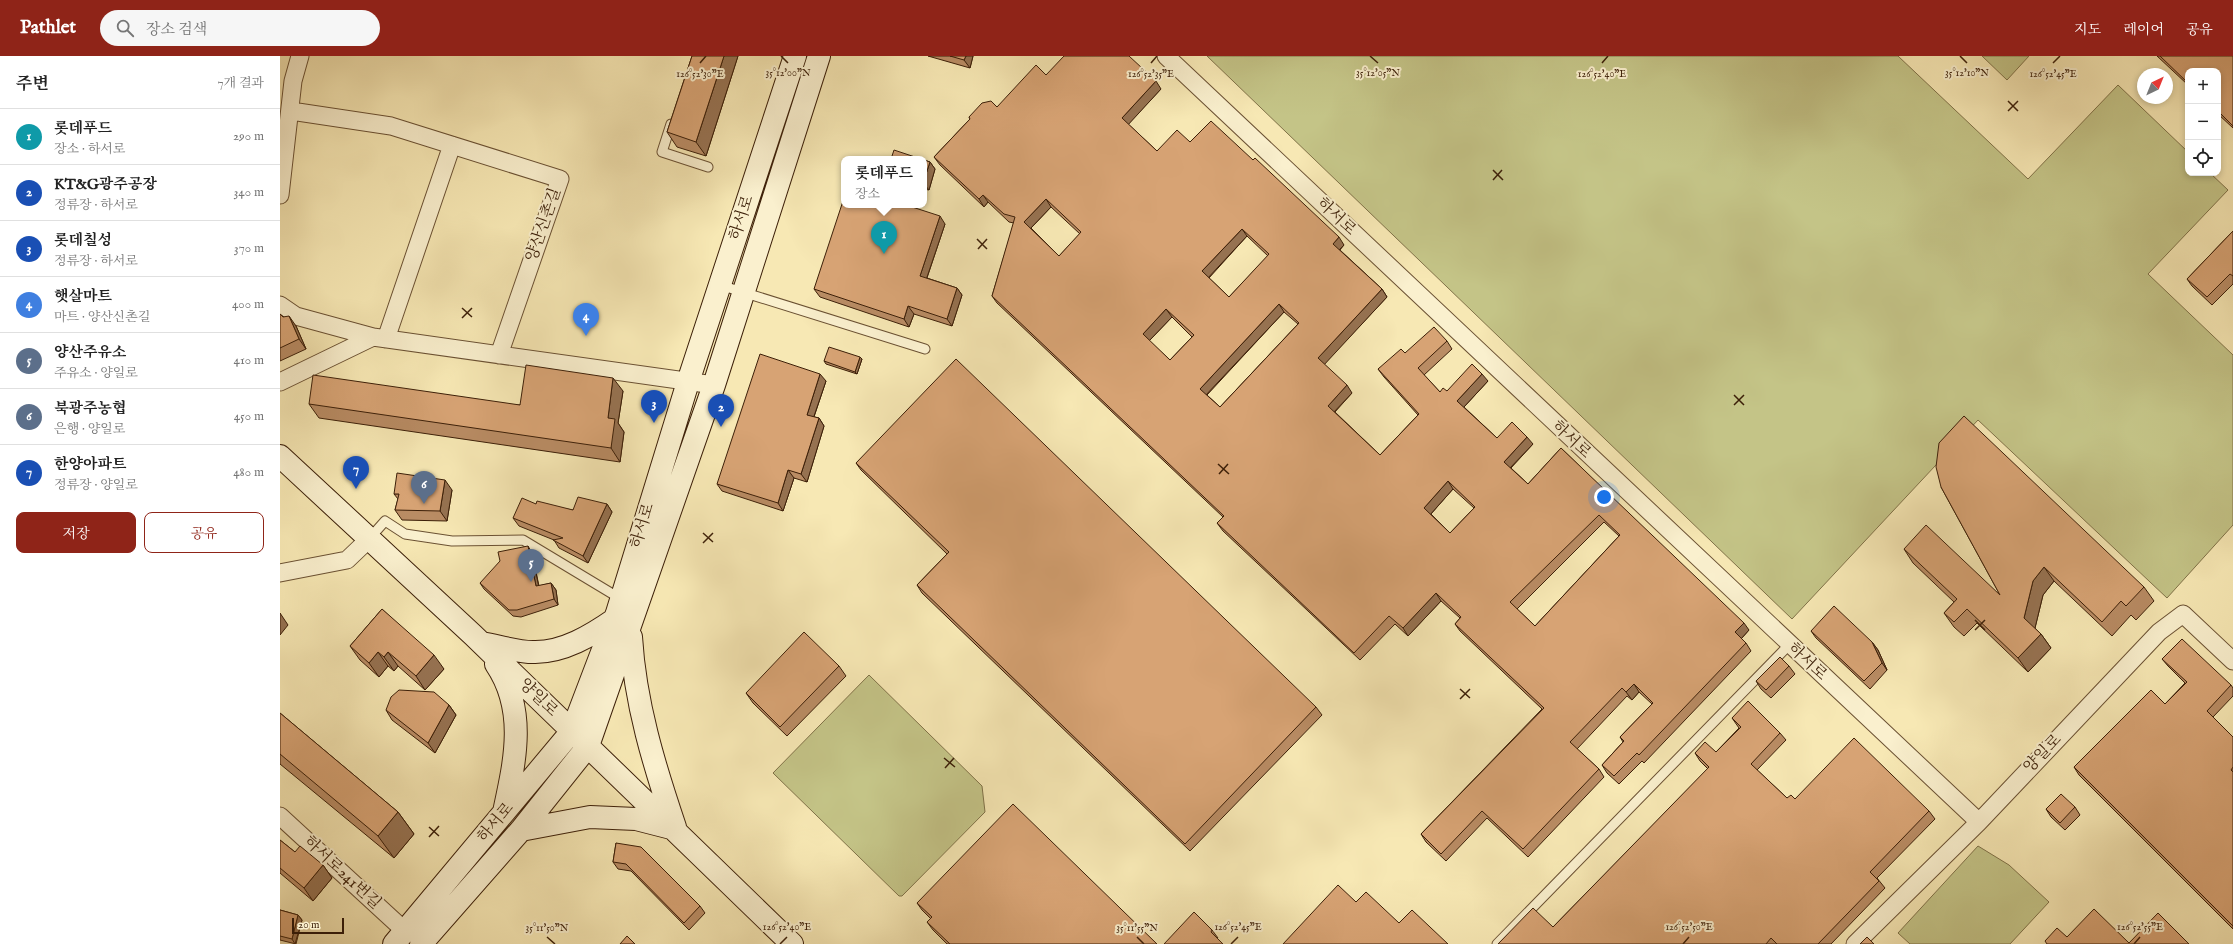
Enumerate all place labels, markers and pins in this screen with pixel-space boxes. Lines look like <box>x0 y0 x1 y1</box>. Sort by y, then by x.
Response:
pin: 1 <box>871 221 897 254</box>
pin: 4 <box>573 303 599 336</box>
pin: 3 <box>641 390 667 423</box>
pin: 2 <box>708 394 734 427</box>
pin: 7 <box>343 456 369 489</box>
pin: 6 <box>411 471 437 504</box>
pin: 5 <box>518 549 544 582</box>

